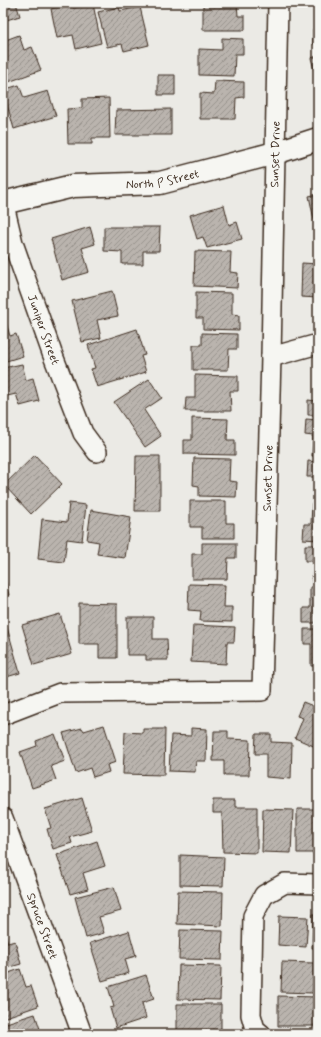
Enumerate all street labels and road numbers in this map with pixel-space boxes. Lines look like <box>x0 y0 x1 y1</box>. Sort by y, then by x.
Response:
street label: Sunset Drive <box>267 121 285 188</box>
street label: North P Street <box>126 166 201 193</box>
street label: Juniper Street <box>23 293 63 368</box>
street label: Sunset Drive <box>260 445 278 512</box>
street label: Spruce Street <box>22 891 61 962</box>

